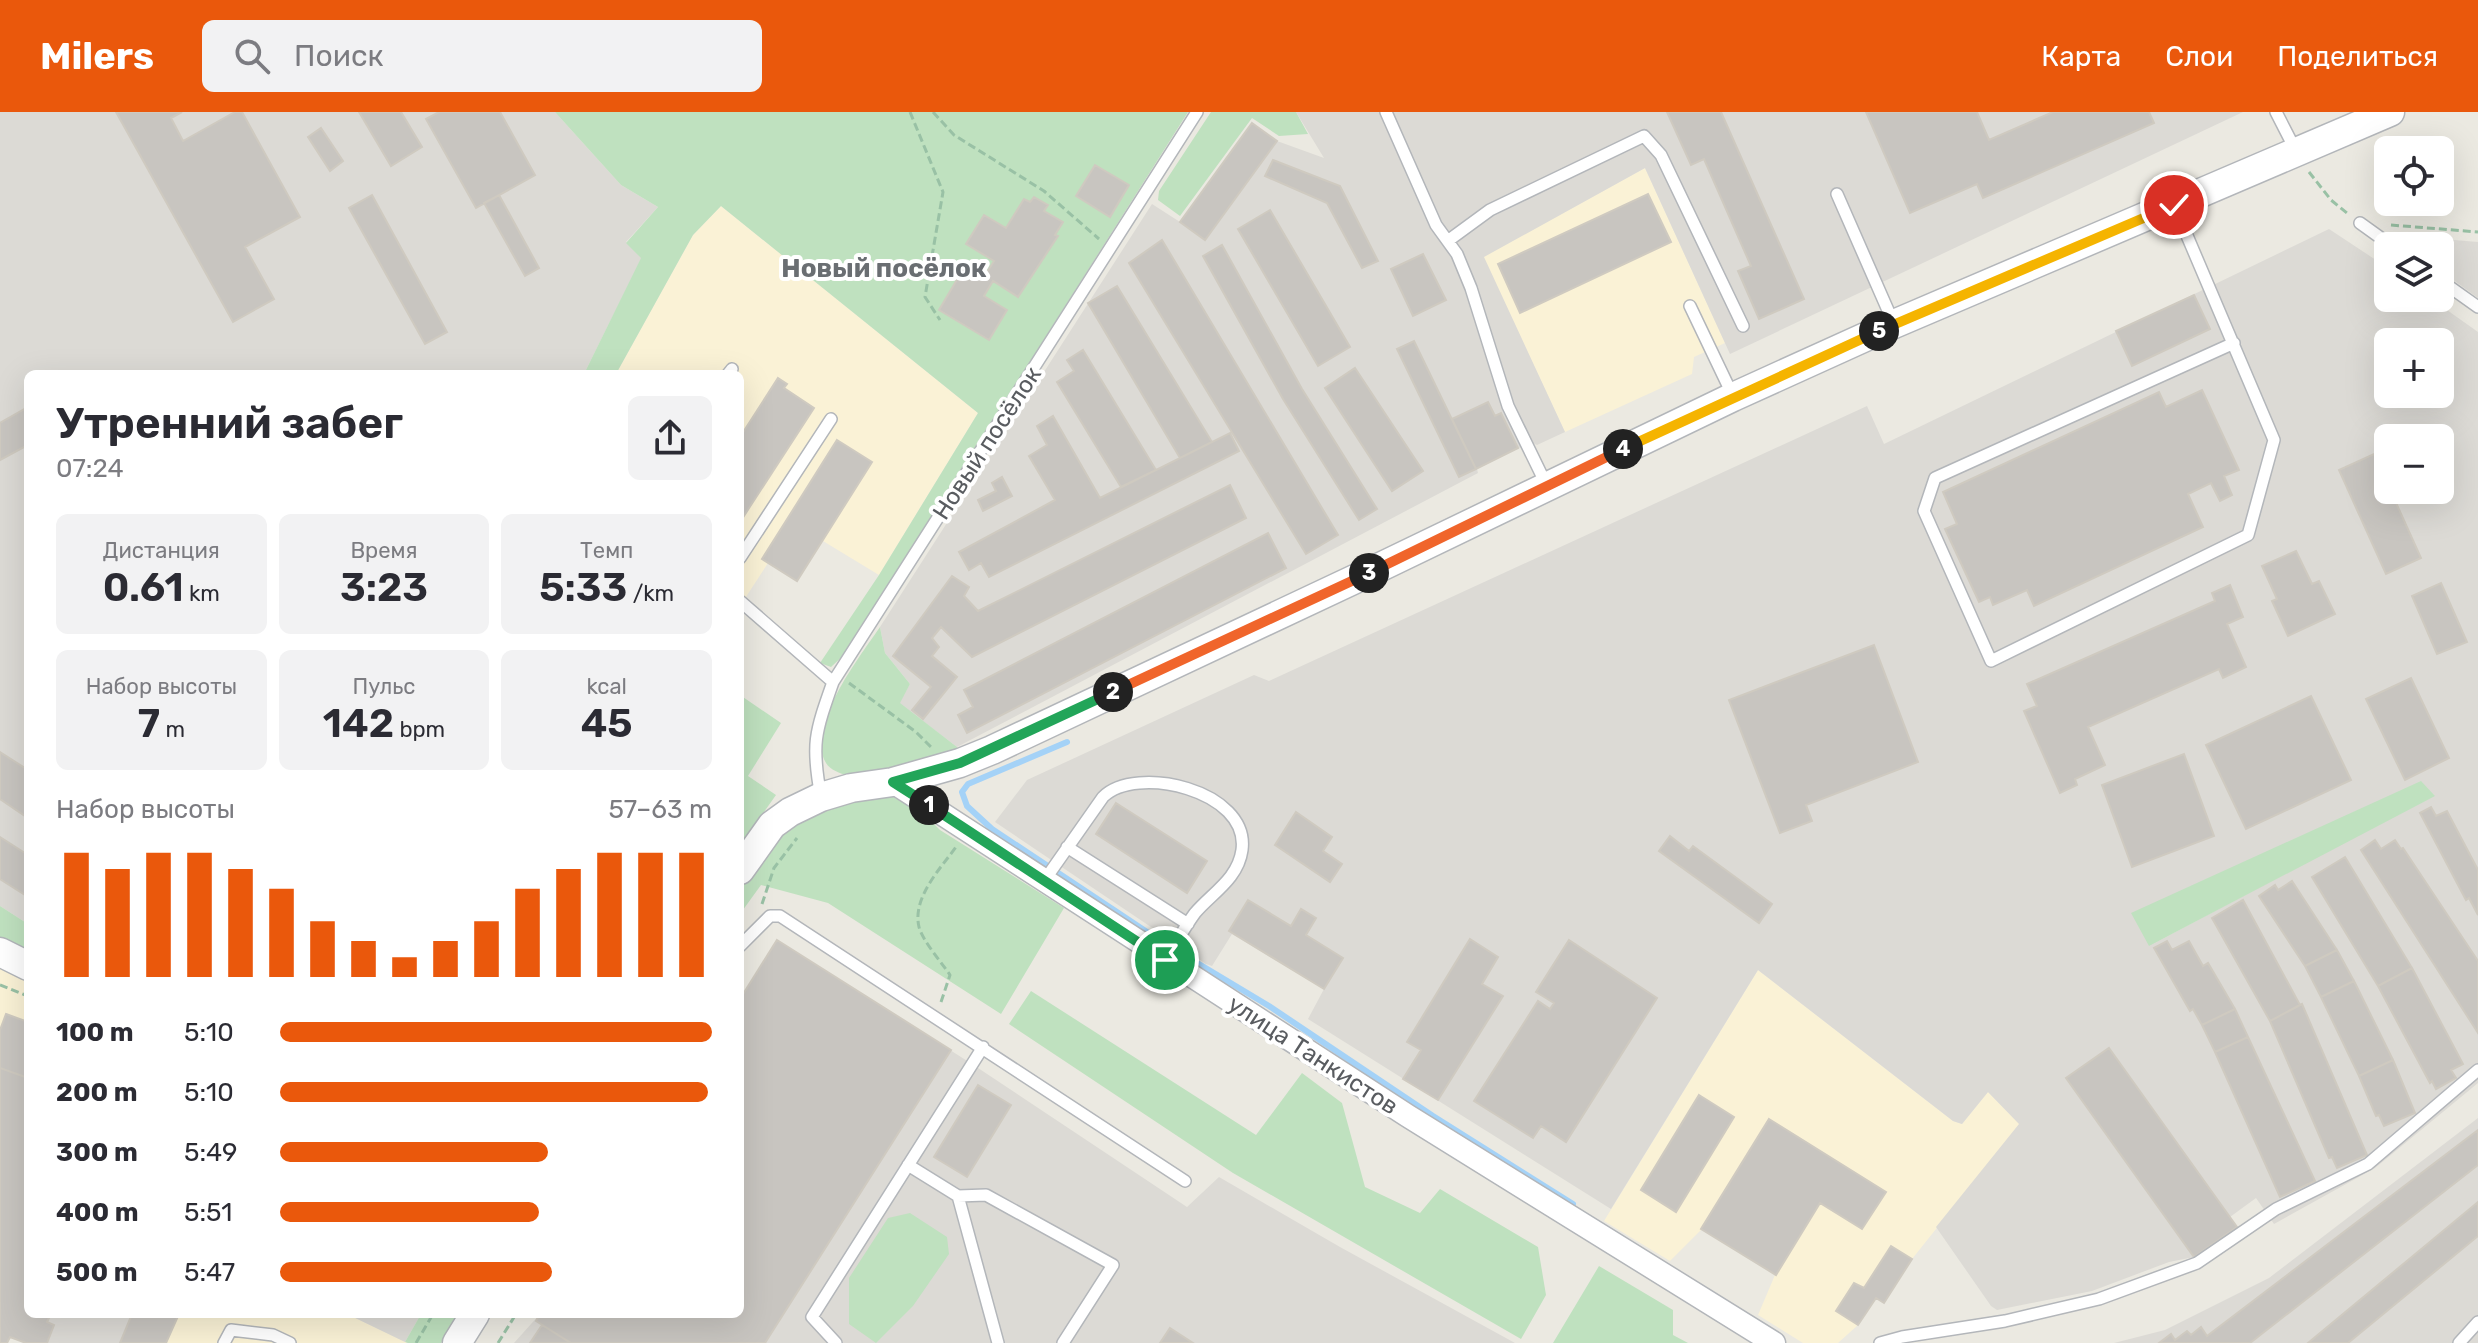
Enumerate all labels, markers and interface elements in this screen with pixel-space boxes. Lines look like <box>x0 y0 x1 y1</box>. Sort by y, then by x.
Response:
search box <box>202 20 762 92</box>
text: Milers <box>40 33 154 79</box>
icon: search <box>230 34 274 78</box>
text: Поиск <box>294 38 384 74</box>
text: Карта <box>2041 40 2121 73</box>
text: Слои <box>2165 40 2233 73</box>
text: Поделиться <box>2277 40 2438 73</box>
map controls <box>2374 136 2454 504</box>
button: locate <box>2374 136 2454 216</box>
pin <box>2140 171 2208 239</box>
icon: check <box>2152 183 2196 227</box>
button: layers <box>2374 232 2454 312</box>
district label: Новый посёлок <box>781 253 987 284</box>
pin: 5 <box>1859 311 1899 351</box>
text: 5 <box>1872 317 1886 344</box>
button: + <box>2374 328 2454 408</box>
street label: Новый посёлок <box>927 361 1047 525</box>
button: share <box>628 396 712 480</box>
text: Утренний забег <box>56 397 403 449</box>
button: − <box>2374 424 2454 504</box>
pin: 4 <box>1603 429 1643 469</box>
text: 4 <box>1615 435 1631 462</box>
text: 07:24 <box>56 453 124 484</box>
text: Дистанция <box>103 537 220 564</box>
text: Время <box>350 537 418 564</box>
text: Темп <box>580 537 633 564</box>
pin: 3 <box>1349 553 1389 593</box>
text: 3 <box>1362 559 1376 586</box>
text: 0.61 <box>103 564 184 611</box>
text: 3:23 <box>340 564 428 611</box>
text: 5:33 <box>539 564 627 611</box>
text: km <box>184 580 220 607</box>
text: /km <box>627 580 674 607</box>
pin: 2 <box>1093 672 1133 712</box>
text: Набор высоты <box>86 673 237 700</box>
text: Пульс <box>352 673 416 700</box>
text: kcal <box>586 673 627 700</box>
text: 2 <box>1106 678 1120 705</box>
text: 7 <box>138 700 160 747</box>
text: 142 <box>323 700 394 747</box>
text: 45 <box>581 700 633 747</box>
text: m <box>160 716 185 743</box>
text: bpm <box>394 716 445 743</box>
pin: 1 <box>909 785 949 825</box>
text: 1 <box>924 791 934 818</box>
text: Набор высоты <box>56 794 235 825</box>
text: 57–63 m <box>608 794 712 825</box>
pin <box>1131 926 1199 994</box>
icon: arrive <box>1143 938 1187 982</box>
street label: улица Танкистов <box>1223 990 1403 1120</box>
text: 100 m <box>56 1017 134 1048</box>
text: 5:10 <box>184 1017 234 1048</box>
text: 200 m <box>56 1077 138 1108</box>
text: 5:10 <box>184 1077 234 1108</box>
text: 300 m <box>56 1137 138 1168</box>
text: 5:49 <box>184 1137 237 1168</box>
text: 400 m <box>56 1197 138 1228</box>
text: 5:51 <box>184 1197 232 1228</box>
text: 500 m <box>56 1257 138 1288</box>
text: 5:47 <box>184 1257 235 1288</box>

